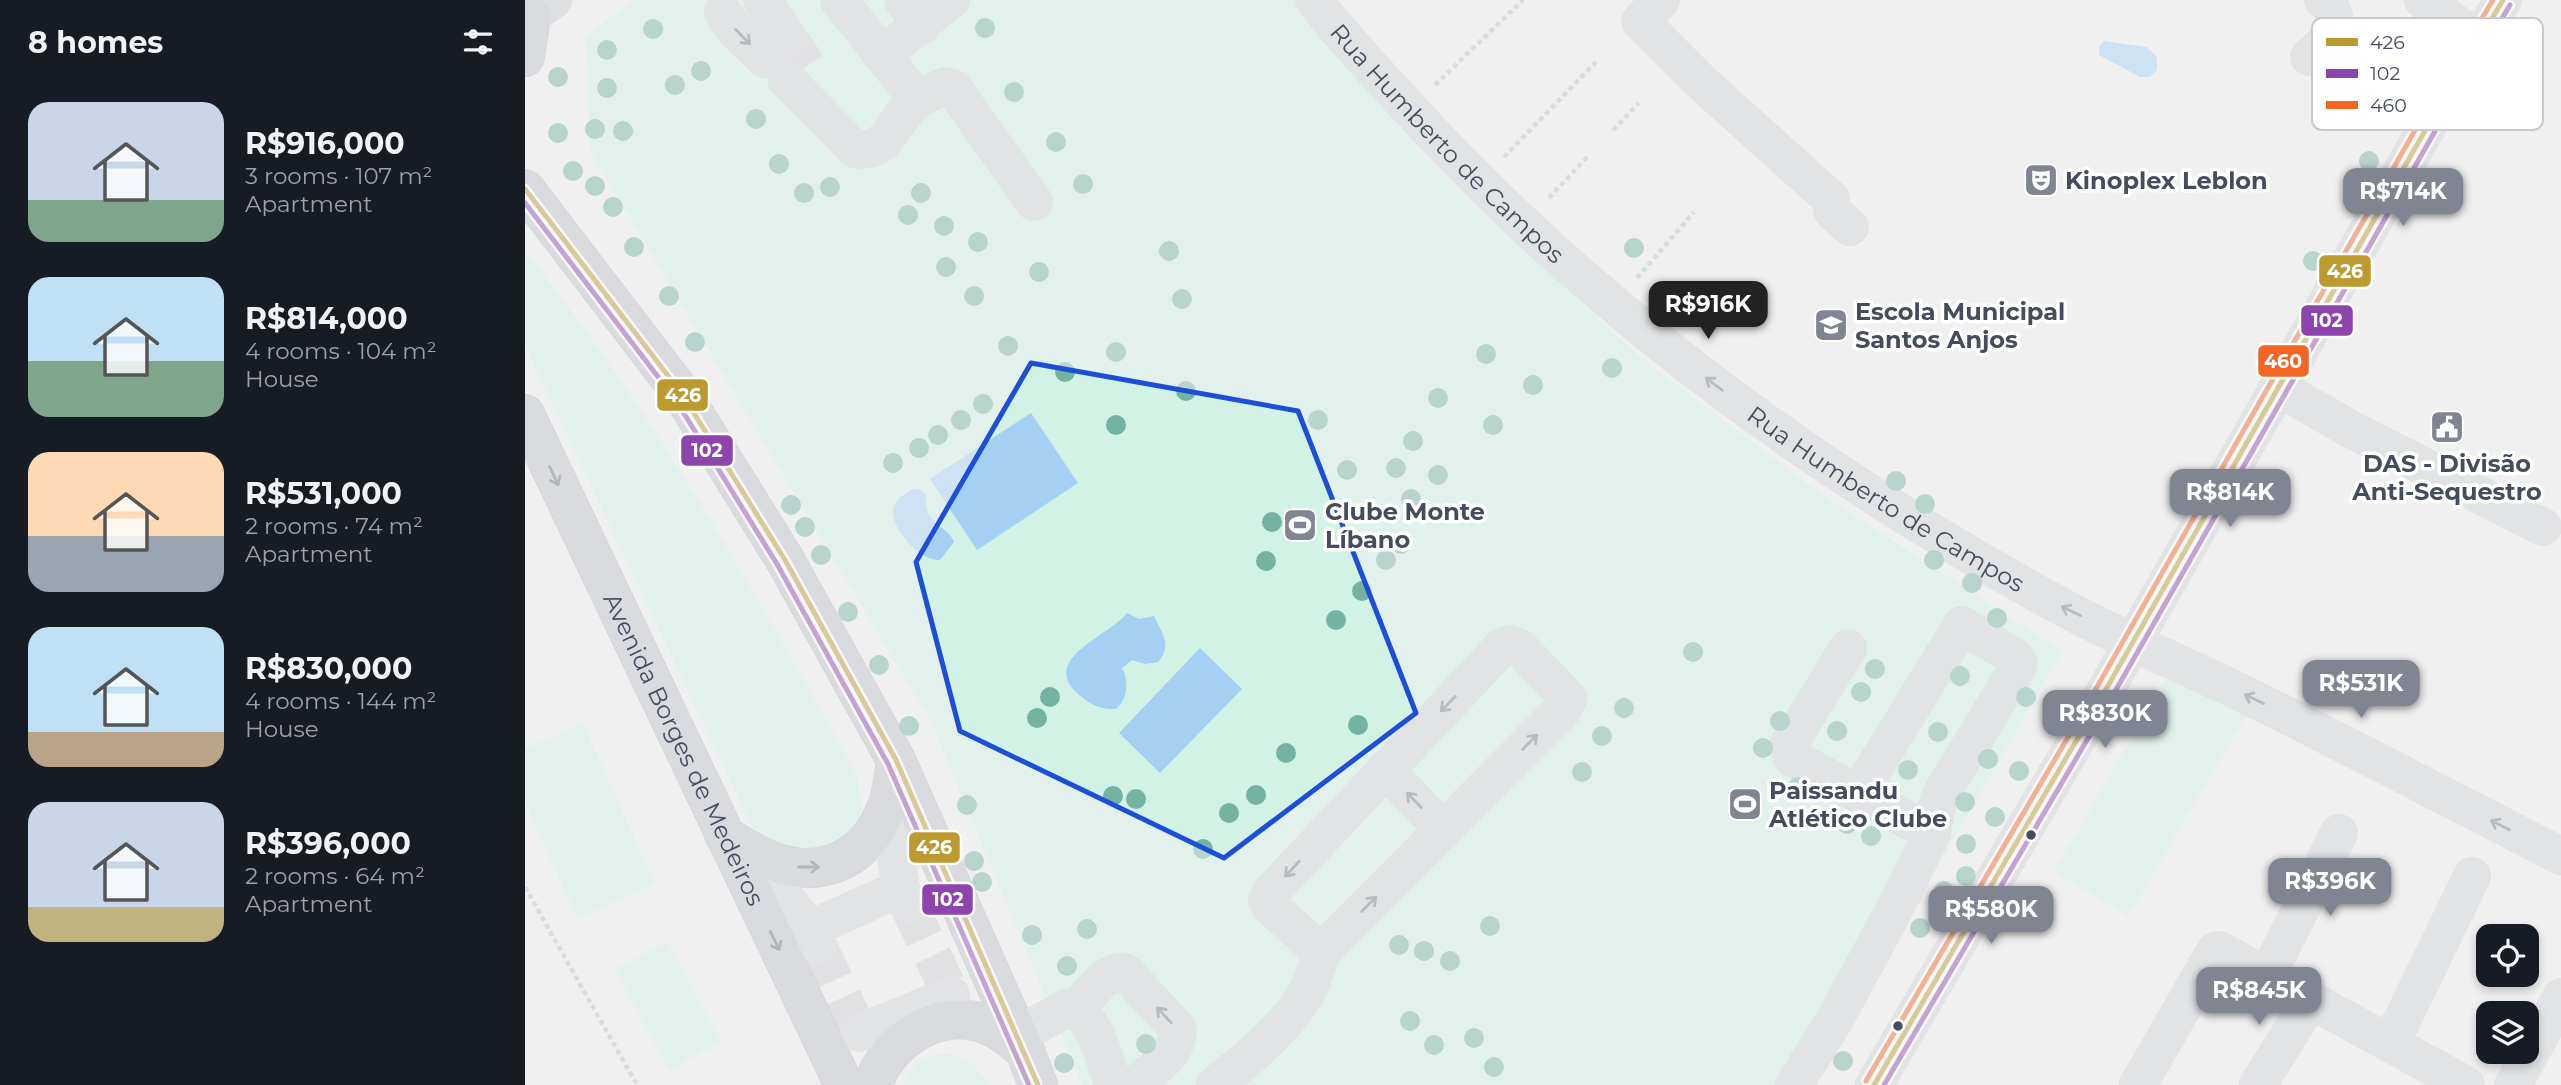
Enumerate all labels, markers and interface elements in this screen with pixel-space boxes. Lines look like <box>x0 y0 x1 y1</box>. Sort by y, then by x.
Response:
street label: Rua Humberto de Campos <box>1324 17 1571 269</box>
legend <box>2312 18 2543 130</box>
icon: filters <box>459 23 497 61</box>
text: 8 homes <box>28 24 163 61</box>
one-way arrow <box>734 28 751 45</box>
text: 426 <box>2370 31 2405 54</box>
text: 102 <box>2370 62 2400 85</box>
text: 460 <box>2370 94 2407 117</box>
text: R$916,000 <box>245 125 405 162</box>
icon: home <box>84 130 168 214</box>
theatre icon: Kinoplex Leblon <box>2022 161 2060 199</box>
text: 3 rooms · 107 m² <box>245 162 432 190</box>
place label: Kinoplex Leblon <box>2065 166 2268 195</box>
pin: R$714K <box>2346 168 2460 228</box>
text: R$714K <box>2359 177 2447 205</box>
text: Apartment <box>245 190 373 218</box>
line badge: 426 <box>2318 254 2372 288</box>
text: 426 <box>2327 260 2363 283</box>
pin: R$916K <box>1651 282 1765 341</box>
text: R$916K <box>1665 290 1751 318</box>
place label: Escola Municipal Santos Anjos <box>1855 297 2065 354</box>
text: R$814,000 <box>245 300 408 337</box>
line badge: 102 <box>2300 304 2354 337</box>
icon: home <box>84 305 168 389</box>
school or university icon: Escola Municipal Santos Anjos <box>1812 306 1850 344</box>
text: 102 <box>2311 309 2343 332</box>
text: 4 rooms · 104 m² <box>245 337 437 365</box>
line badge: 460 <box>2257 344 2310 378</box>
text: 460 <box>2264 350 2302 373</box>
text: House <box>245 365 319 393</box>
one-way arrow <box>1705 376 1724 391</box>
line badge: 426 <box>656 378 709 412</box>
text: 426 <box>665 384 701 407</box>
street label: Rua Humberto de Campos <box>1742 400 2030 598</box>
public building icon: DAS - Divisão Anti-Sequestro <box>2428 408 2466 446</box>
line badge: 102 <box>680 434 734 467</box>
text: 102 <box>691 439 723 462</box>
place label: DAS - Divisão Anti-Sequestro <box>2351 449 2542 506</box>
one-way arrow <box>548 465 561 486</box>
pin: R$814K <box>2173 470 2287 529</box>
text: R$531,000 <box>245 475 402 512</box>
text: R$814K <box>2186 478 2274 506</box>
icon: home <box>84 480 168 564</box>
place label: Clube Monte Líbano <box>1325 497 1485 554</box>
sports icon: Clube Monte Líbano <box>1281 506 1319 544</box>
text: 2 rooms · 74 m² <box>245 512 423 540</box>
text: Apartment <box>245 540 373 568</box>
street label: Avenida Borges de Medeiros <box>598 588 771 910</box>
one-way arrow <box>2061 604 2082 618</box>
text: R$830,000 <box>245 650 412 687</box>
icon: home <box>84 655 168 739</box>
pin: R$531K <box>2304 660 2418 720</box>
text: R$531K <box>2319 669 2403 697</box>
text: 4 rooms · 144 m² <box>245 687 437 715</box>
pin: R$830K <box>2048 690 2162 750</box>
one-way arrow <box>2244 692 2265 705</box>
one-way arrow <box>1439 695 1456 712</box>
text: R$830K <box>2058 699 2152 727</box>
text: House <box>245 715 319 743</box>
one-way arrow <box>1521 734 1538 751</box>
place label: Paissandu Atlético Clube <box>1768 776 1947 833</box>
sports icon: Paissandu Atlético Clube <box>1726 785 1764 823</box>
one-way arrow <box>1405 791 1422 808</box>
one-way arrow <box>2490 817 2511 831</box>
text: R$396,000 <box>245 825 411 862</box>
unlabelled marker <box>2024 828 2038 842</box>
icon: home <box>84 830 168 914</box>
line badge: 426 <box>908 831 961 864</box>
text: 426 <box>916 836 952 859</box>
pin: R$396K <box>2273 858 2387 918</box>
one-way arrow <box>798 860 821 874</box>
one-way arrow <box>1283 860 1300 877</box>
text: 2 rooms · 64 m² <box>245 862 425 890</box>
text: R$396K <box>2284 867 2376 895</box>
line badge: 102 <box>921 883 974 916</box>
pin: R$580K <box>1934 886 2048 946</box>
text: 102 <box>932 888 964 911</box>
text: Apartment <box>245 890 373 918</box>
one-way arrow <box>1361 895 1378 912</box>
text: R$580K <box>1944 895 2038 923</box>
map controls <box>2476 924 2539 1064</box>
button: locate <box>2476 924 2539 987</box>
one-way arrow <box>769 930 782 951</box>
pin: R$845K <box>2202 968 2316 1027</box>
text: R$845K <box>2212 976 2306 1004</box>
button: layers <box>2476 1001 2539 1064</box>
one-way arrow <box>1156 1007 1173 1024</box>
unlabelled marker <box>1891 1019 1905 1033</box>

